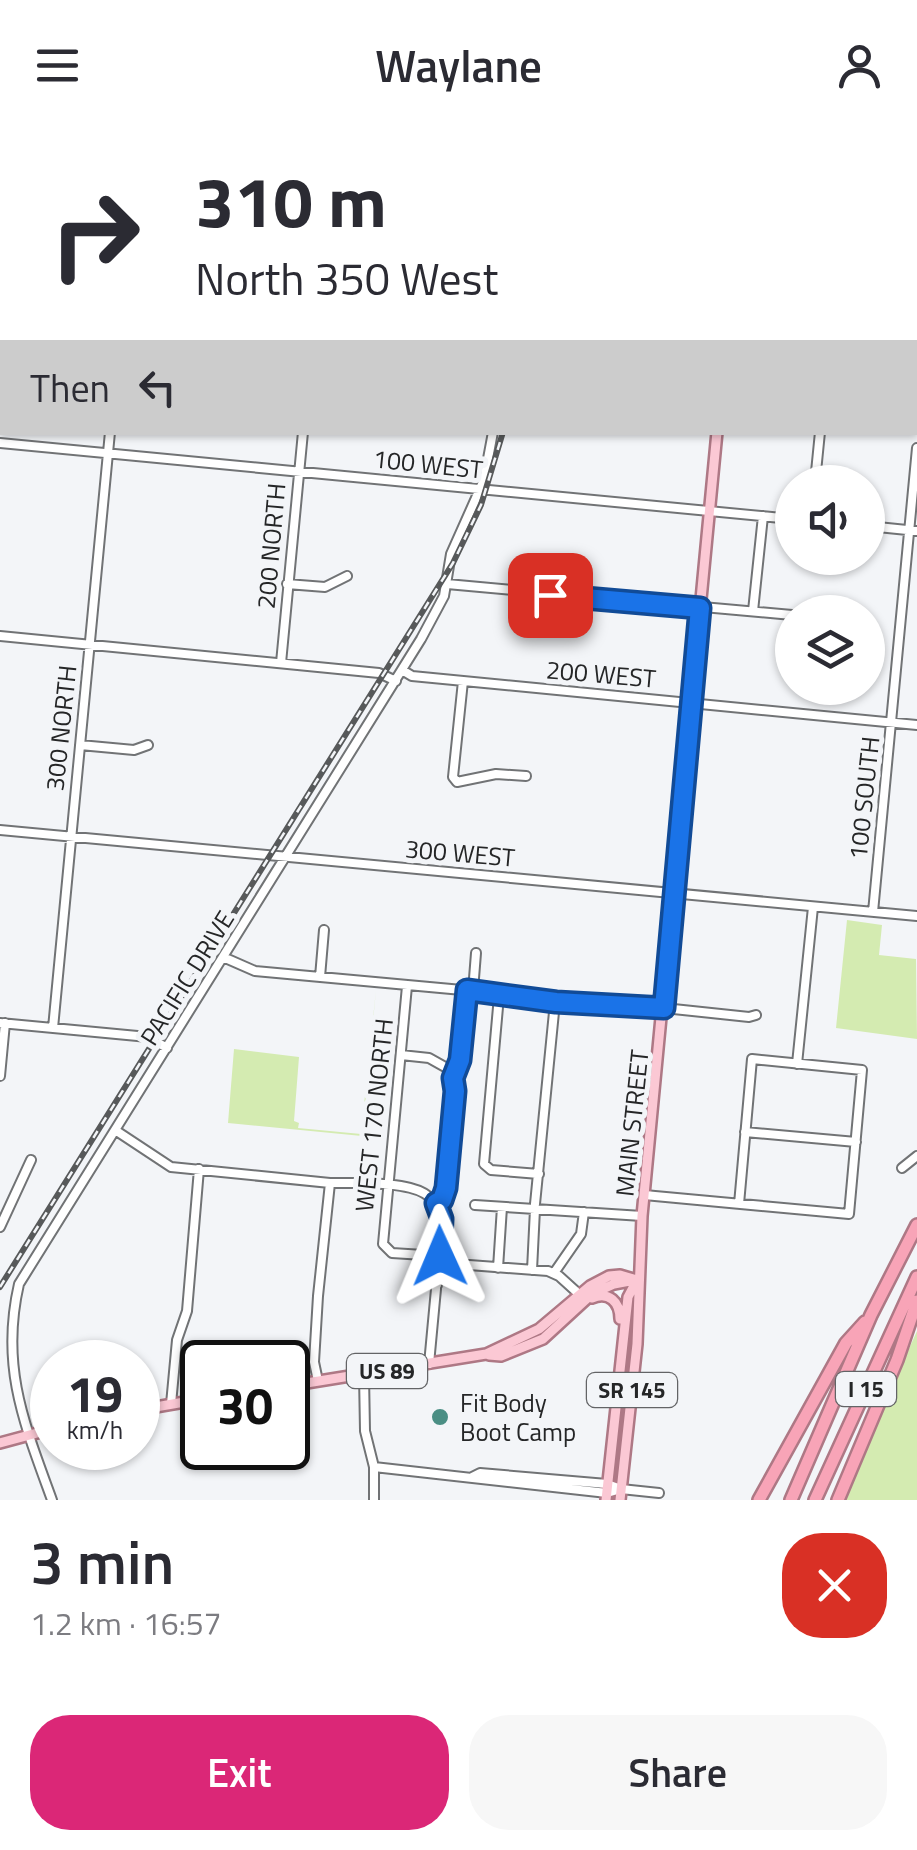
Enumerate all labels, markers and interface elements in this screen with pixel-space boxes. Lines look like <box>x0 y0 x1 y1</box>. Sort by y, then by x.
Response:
text: Waylane <box>375 31 542 99</box>
icon: menu <box>30 38 85 93</box>
icon: person <box>832 38 887 93</box>
text: 310 m <box>195 148 387 254</box>
icon: right <box>30 170 160 300</box>
text: North 350 West <box>195 244 498 312</box>
text: Then <box>30 359 110 417</box>
icon: left <box>130 360 185 415</box>
street label: 100 WEST <box>371 439 485 489</box>
map controls <box>775 465 885 705</box>
button: sound <box>775 465 885 575</box>
street label: 200 NORTH <box>247 482 295 610</box>
pin <box>508 553 593 638</box>
icon: arrive <box>523 568 578 623</box>
button: layers <box>775 595 885 705</box>
street label: 200 WEST <box>544 650 658 698</box>
street label: 300 NORTH <box>36 663 86 793</box>
street label: 100 SOUTH <box>839 735 889 861</box>
street label: 300 WEST <box>403 829 517 877</box>
street label: PACIFIC DRIVE <box>130 903 244 1053</box>
street label: WEST 170 NORTH <box>345 1016 403 1214</box>
street label: MAIN STREET <box>605 1048 659 1198</box>
position arrow <box>388 1204 492 1308</box>
speed limit sign: 30 <box>180 1340 310 1470</box>
road number: US 89 <box>347 1354 427 1388</box>
text: 19 <box>67 1355 123 1431</box>
road number: I 15 <box>836 1372 896 1406</box>
road number: SR 145 <box>587 1373 677 1407</box>
place label: Fit Body Boot Camp <box>460 1384 576 1451</box>
marker: Fit Body Boot Camp <box>429 1406 451 1428</box>
text: km/h <box>67 1411 123 1449</box>
text: 3 min <box>30 1516 174 1607</box>
button: close <box>782 1533 887 1638</box>
text: 1.2 km · 16:57 <box>30 1599 222 1647</box>
button: Exit <box>30 1715 449 1830</box>
button: Share <box>469 1715 887 1830</box>

